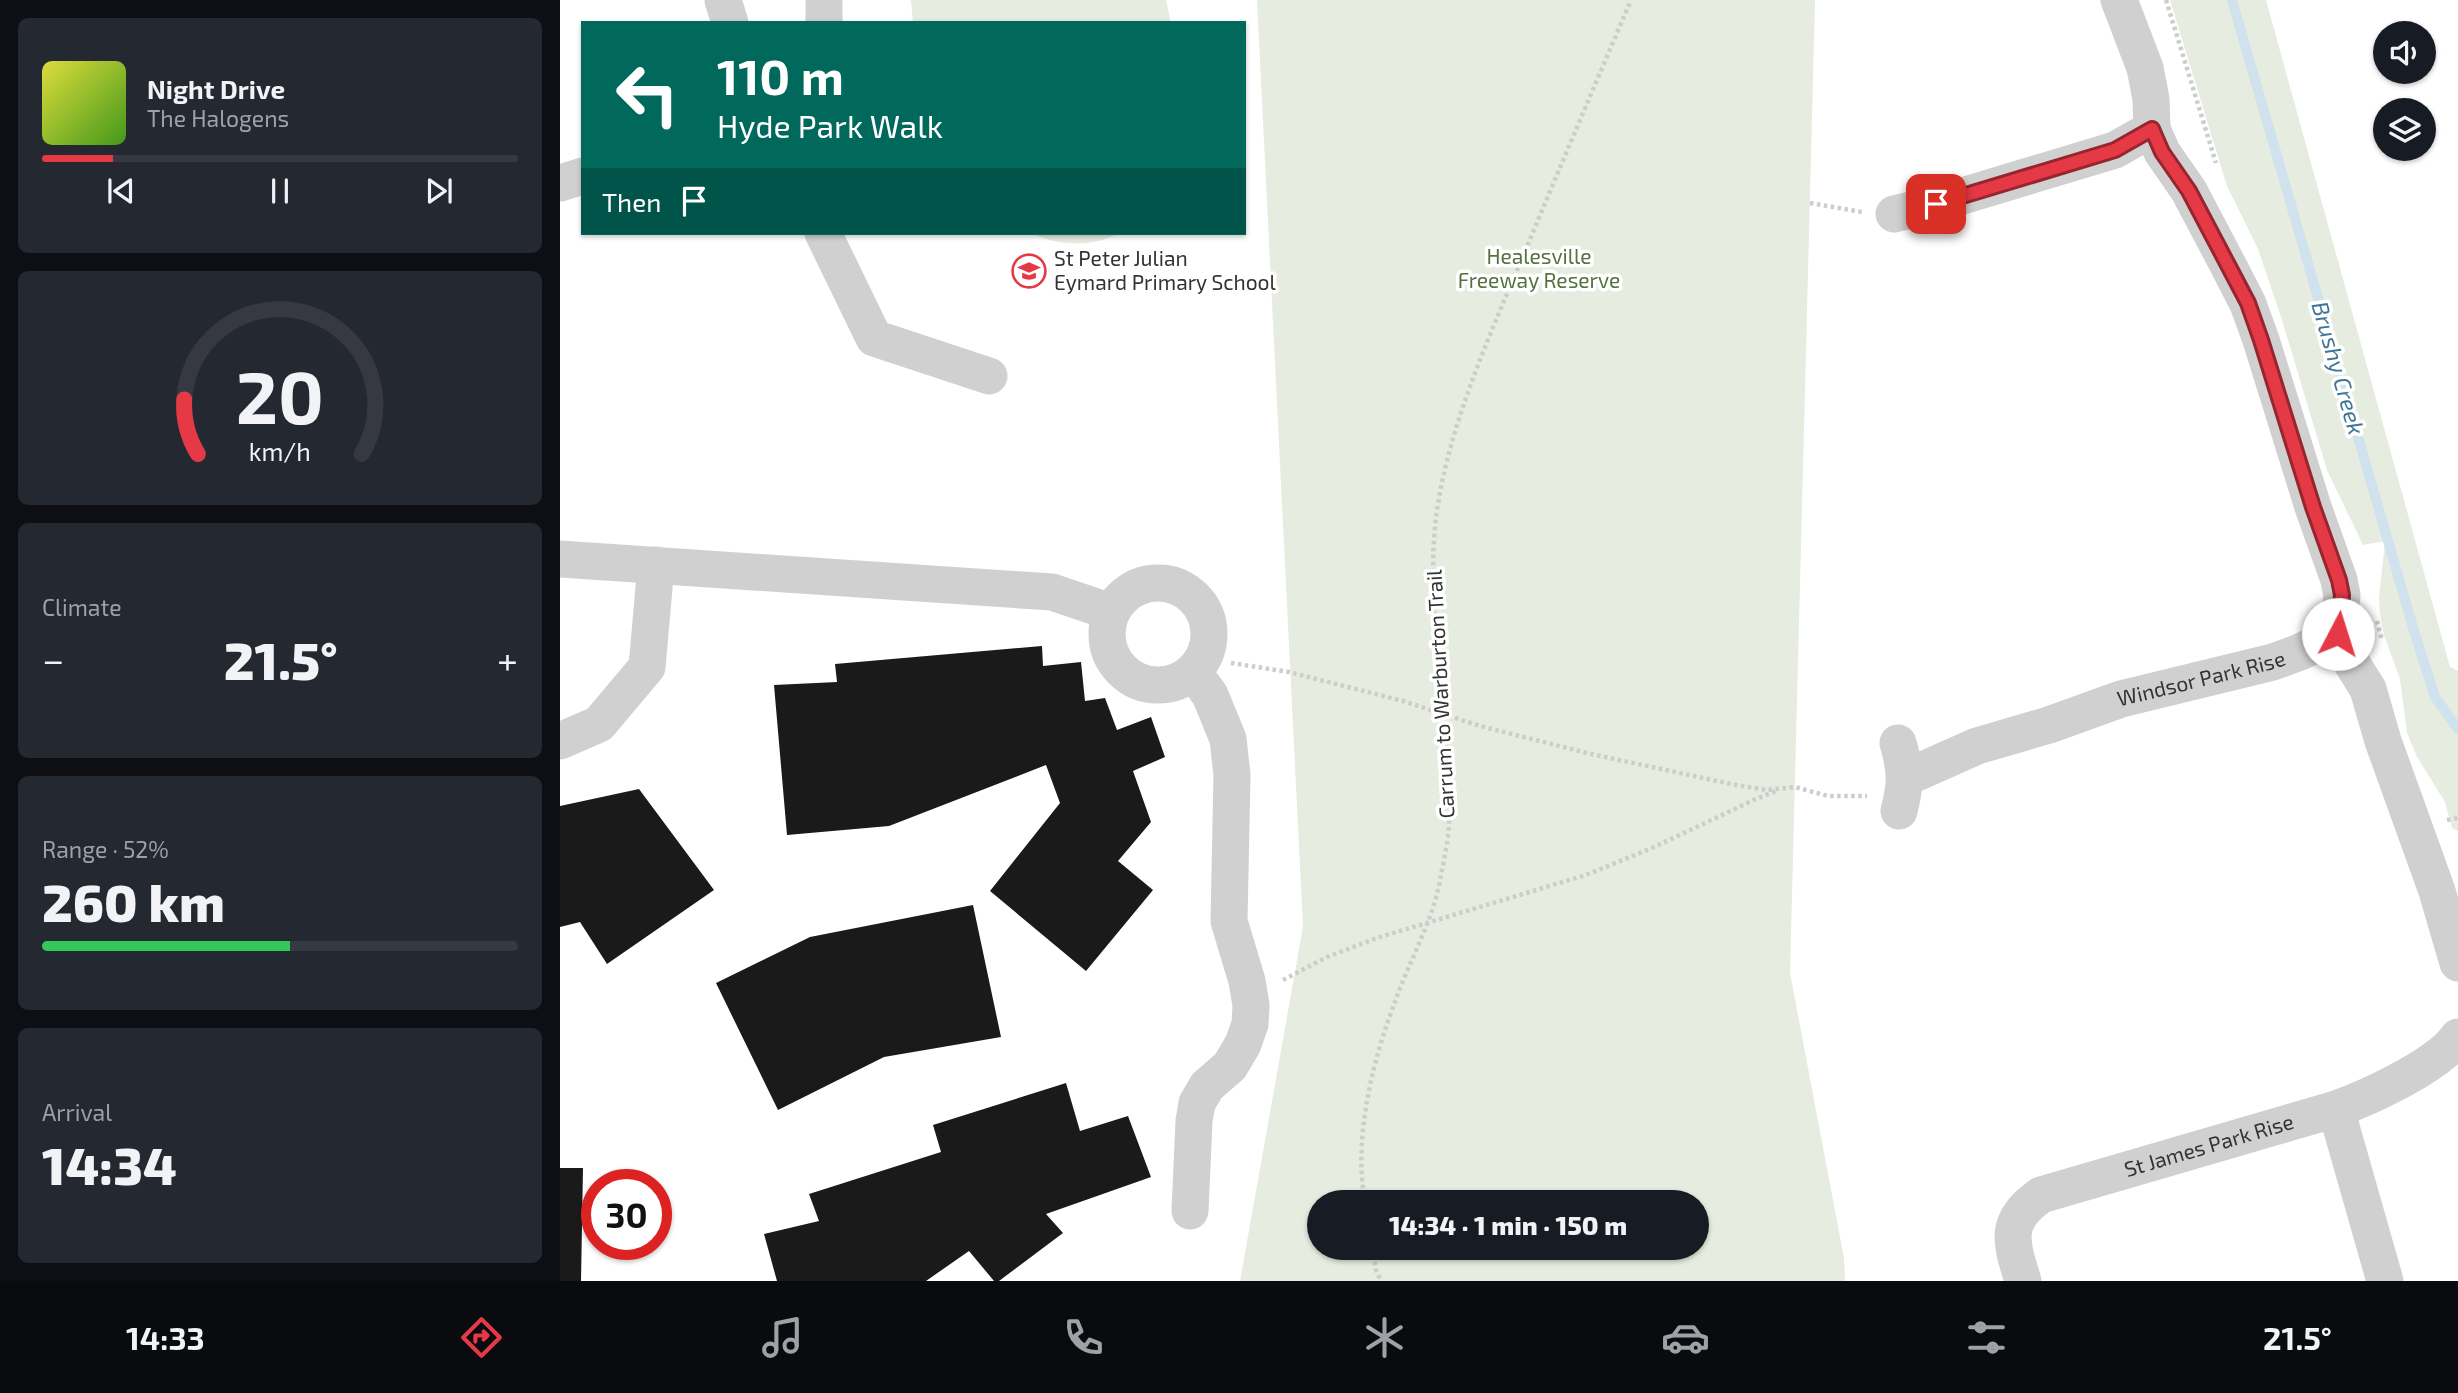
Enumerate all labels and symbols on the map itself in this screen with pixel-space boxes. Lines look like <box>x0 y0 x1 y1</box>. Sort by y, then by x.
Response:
pin <box>1906 174 1966 234</box>
park label: Healesville Freeway Reserve <box>1458 243 1620 292</box>
place label: St Peter Julian Eymard Primary School <box>1054 245 1277 294</box>
school or university icon: St Peter Julian Eymard Primary School <box>1010 252 1048 290</box>
water label: Brushy Creek <box>2307 298 2371 438</box>
street label: Carrum to Warburton Trail <box>1420 568 1459 819</box>
position arrow <box>2301 597 2375 671</box>
street label: Windsor Park Rise <box>2114 645 2288 711</box>
street label: St James Park Rise <box>2121 1108 2296 1181</box>
speed limit sign: 30 <box>581 1169 672 1260</box>

